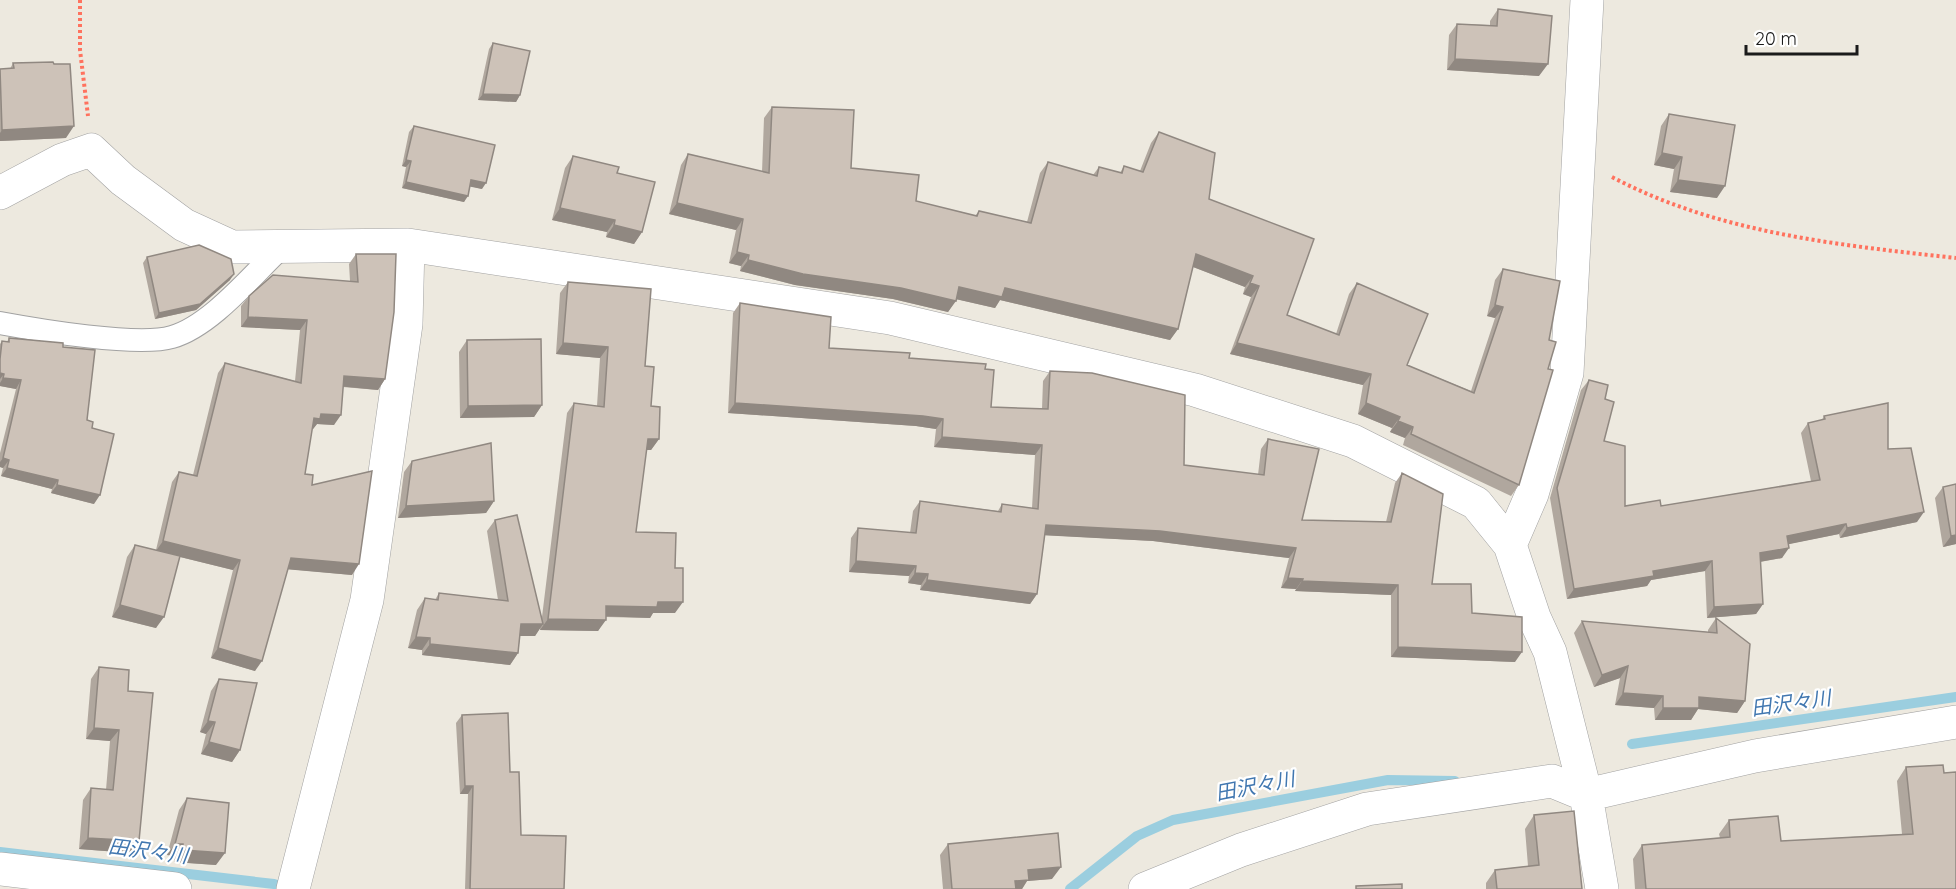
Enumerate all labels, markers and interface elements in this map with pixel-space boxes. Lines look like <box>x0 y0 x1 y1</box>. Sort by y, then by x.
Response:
scale bar <box>1746 18 1857 56</box>
text: 20 m <box>1755 27 1797 50</box>
water label: 田沢々川 <box>1750 684 1834 720</box>
water label: 田沢々川 <box>1213 765 1299 805</box>
water label: 田沢々川 <box>107 833 191 868</box>

